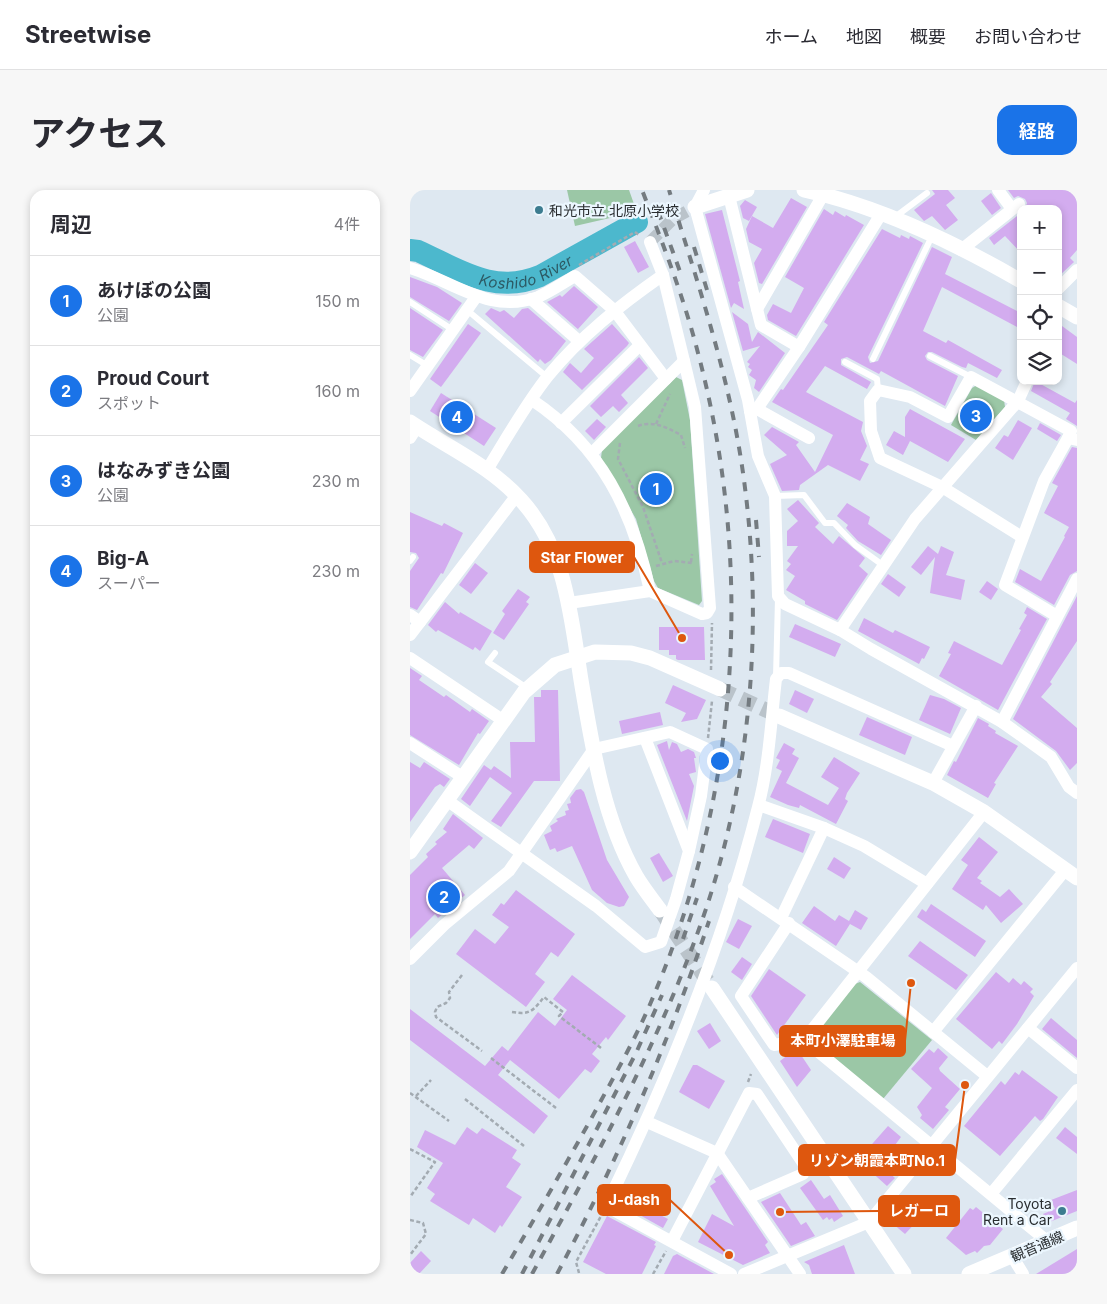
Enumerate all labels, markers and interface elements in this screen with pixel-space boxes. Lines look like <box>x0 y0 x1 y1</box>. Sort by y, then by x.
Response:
text: Streetwise <box>25 20 151 49</box>
text: ホーム <box>765 26 818 47</box>
text: 地図 <box>846 26 882 47</box>
text: 概要 <box>910 26 946 47</box>
text: お問い合わせ <box>974 26 1082 47</box>
button: 経路 <box>997 105 1077 155</box>
text: アクセス <box>30 112 168 154</box>
place label: 和光市立 北原小学校 <box>549 202 679 219</box>
marker: 和光市立 北原小学校 <box>533 204 545 216</box>
map controls <box>1017 205 1062 385</box>
button: + <box>1017 205 1062 250</box>
text: 周辺 <box>50 212 92 237</box>
text: 4件 <box>334 214 360 234</box>
water label: Koshido River <box>477 250 576 292</box>
button: − <box>1017 250 1062 295</box>
text: あけぼの公園 <box>97 279 211 302</box>
text: 1 <box>63 291 69 311</box>
text: 150 m <box>315 291 360 311</box>
button: locate <box>1017 295 1062 340</box>
text: 公園 <box>97 305 129 325</box>
button: layers <box>1017 340 1062 385</box>
text: Proud Court <box>97 367 209 390</box>
text: 2 <box>61 381 71 401</box>
text: 160 m <box>315 381 360 401</box>
text: スポット <box>97 393 161 413</box>
pin: 3 <box>960 397 992 435</box>
pin: 4 <box>441 398 473 436</box>
text: はなみずき公園 <box>97 459 230 482</box>
pin: 1 <box>640 470 672 508</box>
text: 3 <box>61 471 71 491</box>
text: 230 m <box>312 471 360 491</box>
text: 公園 <box>97 485 129 505</box>
callout: Star Flower <box>530 542 634 572</box>
text: Big-A <box>97 547 149 570</box>
text: Star Flower <box>540 548 624 567</box>
text: 4 <box>61 561 71 581</box>
text: 230 m <box>312 561 360 581</box>
text: スーパー <box>97 573 161 593</box>
your location <box>707 748 733 774</box>
pin: 2 <box>428 878 460 916</box>
callout: 本町小澤駐車場 <box>780 1026 905 1056</box>
text: 本町小澤駐車場 <box>790 1031 896 1050</box>
callout: リゾン朝霞本町No.1 <box>799 1145 955 1175</box>
text: リゾン朝霞本町No.1 <box>809 1151 945 1170</box>
callout: J-dash <box>598 1185 670 1215</box>
text: J-dash <box>608 1190 660 1209</box>
place label: Toyota Rent a Car <box>983 1195 1052 1228</box>
callout: レガーロ <box>879 1196 959 1226</box>
text: レガーロ <box>889 1201 949 1220</box>
marker: Toyota Rent a Car <box>1056 1205 1068 1217</box>
street label: 観音通線 <box>1008 1227 1066 1265</box>

